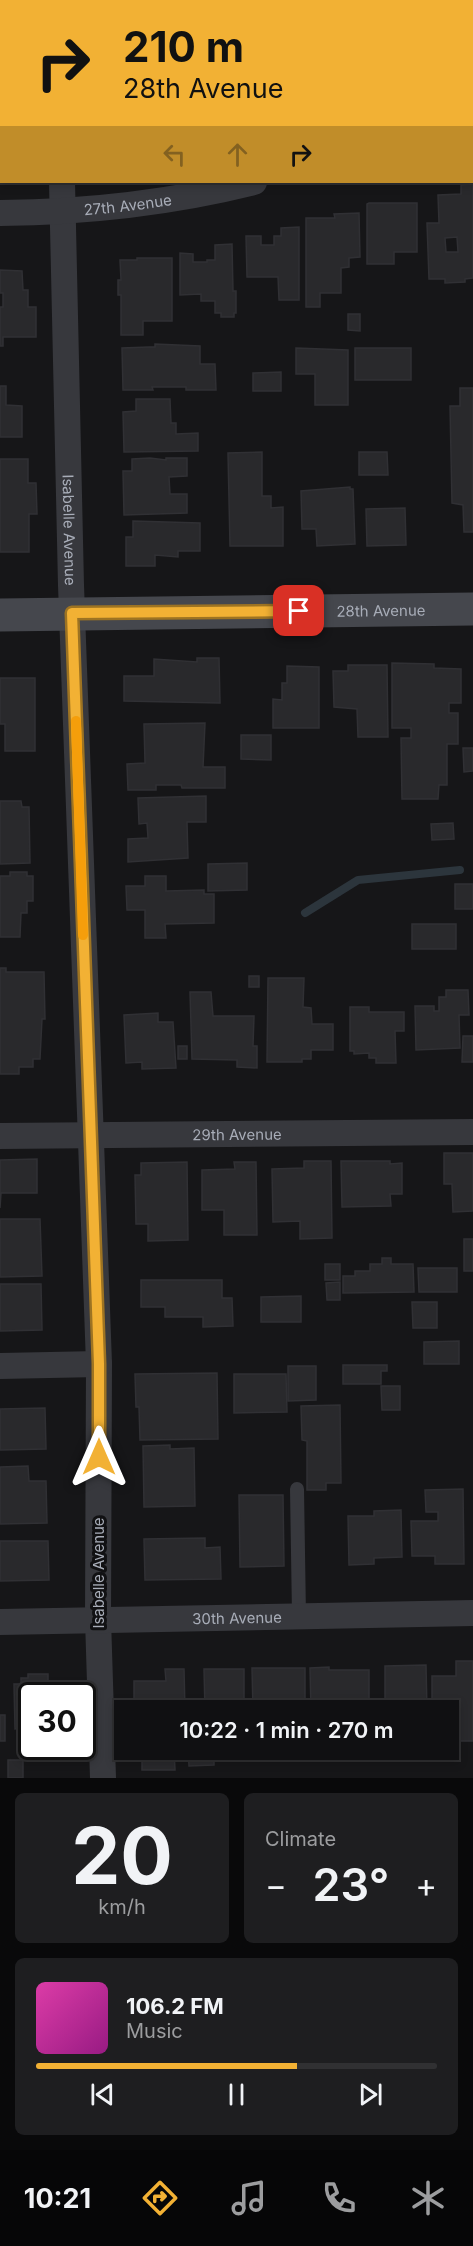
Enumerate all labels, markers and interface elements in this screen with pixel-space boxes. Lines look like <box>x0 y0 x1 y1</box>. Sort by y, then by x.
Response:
text: 210 m <box>123 21 244 72</box>
icon: right <box>24 24 102 102</box>
text: 28th Avenue <box>123 72 283 105</box>
icon: left <box>158 138 191 171</box>
icon: ahead <box>221 138 254 171</box>
icon: right <box>284 138 317 171</box>
street label: 27th Avenue <box>83 190 173 219</box>
street label: Isabelle Avenue <box>59 474 81 586</box>
pin <box>273 585 324 636</box>
icon: arrive <box>282 594 315 627</box>
street label: 28th Avenue <box>336 600 426 620</box>
street label: 29th Avenue <box>192 1124 282 1144</box>
position arrow <box>67 1425 131 1489</box>
street label: Isabelle Avenue <box>89 1517 108 1629</box>
street label: 30th Avenue <box>192 1607 282 1628</box>
speed limit sign: 30 <box>18 1682 96 1760</box>
text: 10:22 · 1 min · 270 m <box>179 1717 394 1743</box>
text: 20 <box>71 1808 173 1903</box>
text: Climate <box>265 1827 336 1851</box>
text: 23° <box>313 1857 389 1912</box>
text: − <box>265 1865 287 1905</box>
text: + <box>415 1865 437 1905</box>
text: km/h <box>98 1895 146 1919</box>
text: 106.2 FM <box>126 1993 224 2019</box>
text: Music <box>126 2019 183 2043</box>
icon: previous <box>86 2078 119 2111</box>
icon: pause <box>220 2078 253 2111</box>
icon: next <box>354 2078 387 2111</box>
icon: directions <box>139 2177 181 2219</box>
icon: music <box>228 2177 270 2219</box>
icon: phone <box>318 2177 360 2219</box>
icon: climate <box>407 2177 449 2219</box>
text: 10:21 <box>24 2182 91 2215</box>

